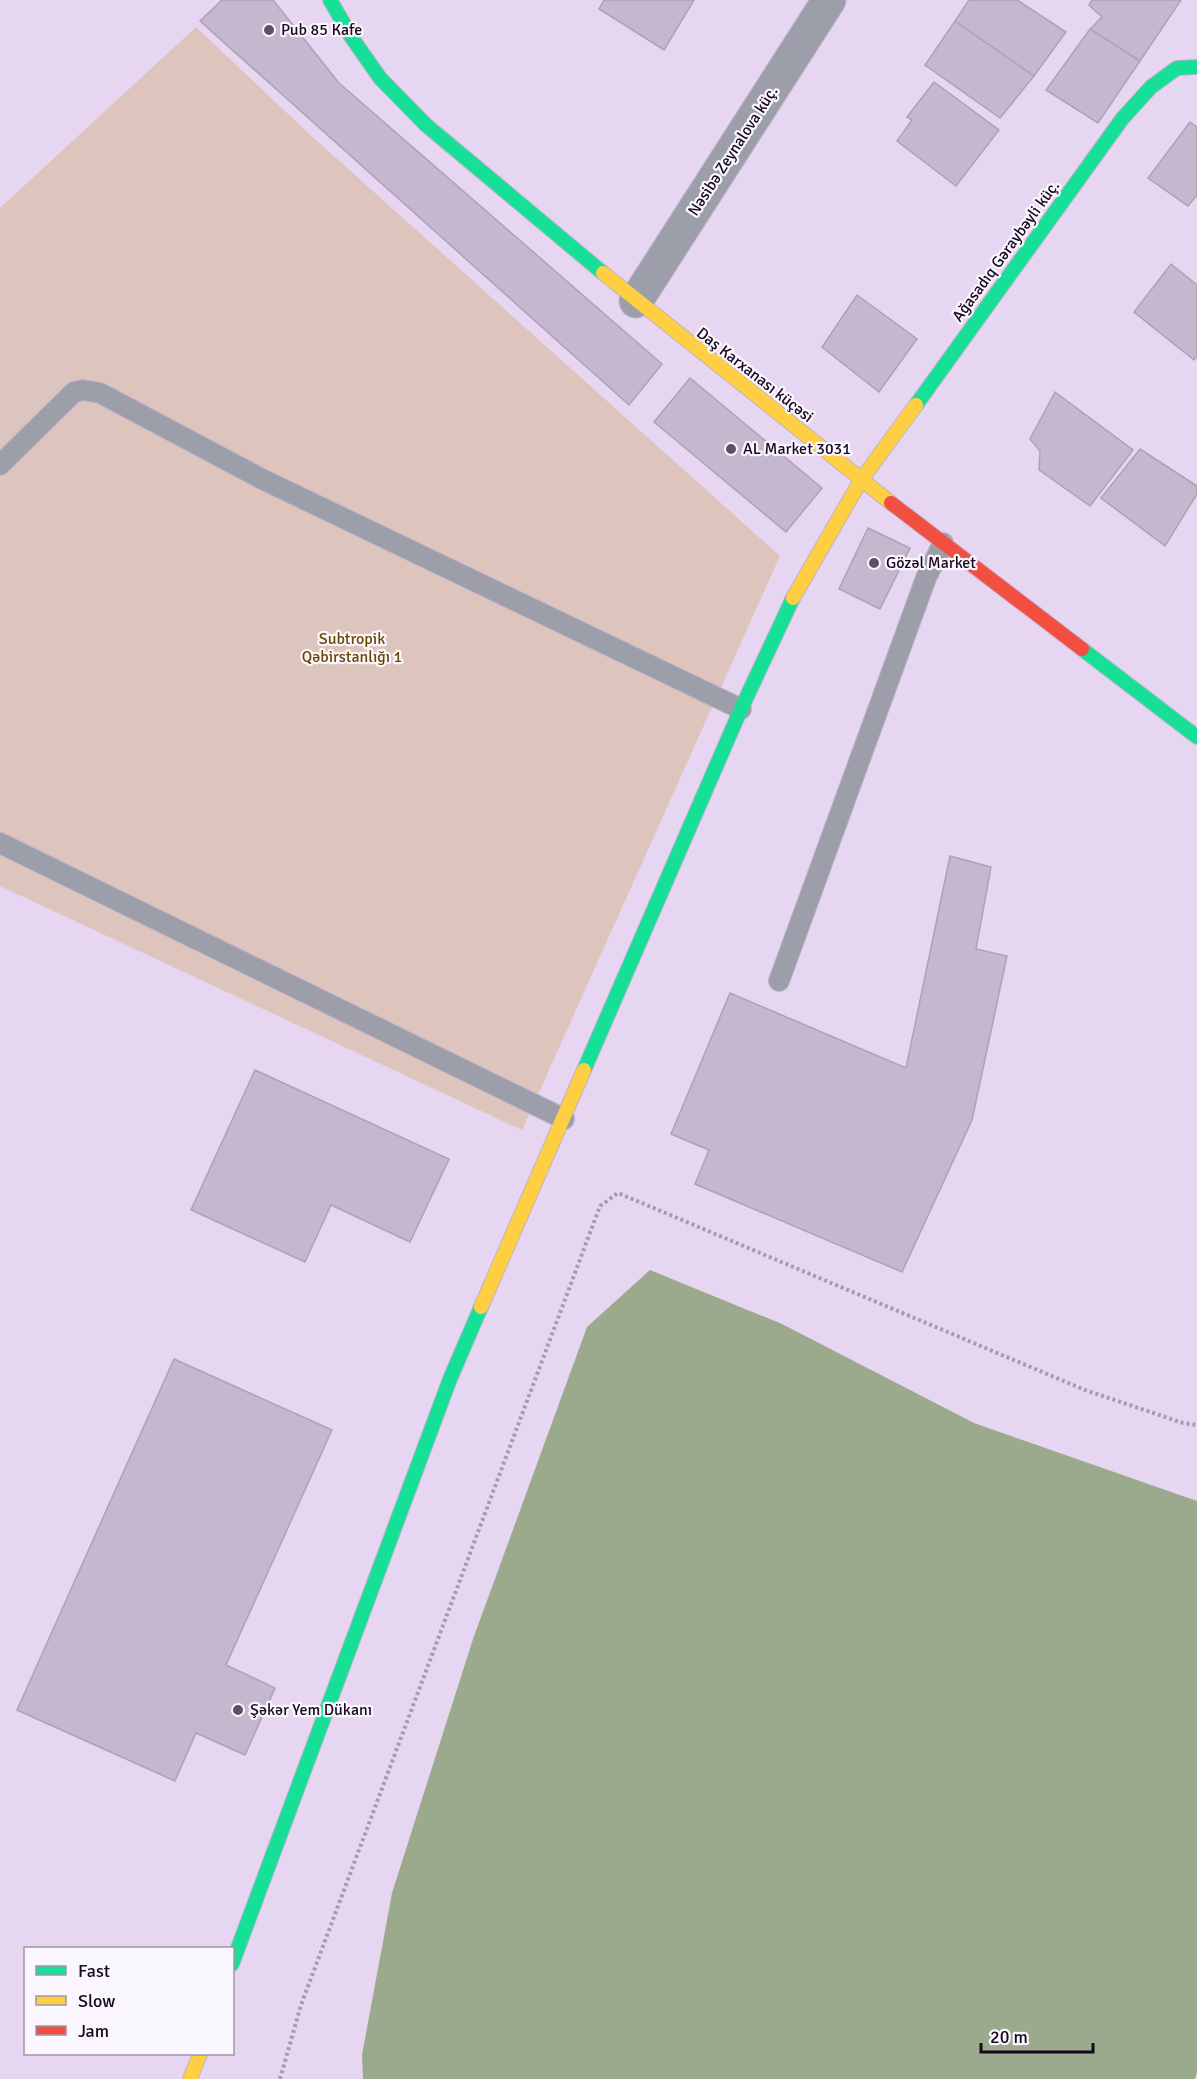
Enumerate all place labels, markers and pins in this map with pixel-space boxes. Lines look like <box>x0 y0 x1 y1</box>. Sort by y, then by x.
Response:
place label: Pub 85 Kafe <box>281 20 362 40</box>
marker: Pub 85 Kafe <box>262 23 276 37</box>
place label: AL Market 3031 <box>743 439 851 459</box>
marker: AL Market 3031 <box>724 442 738 456</box>
place label: Gözəl Market <box>886 553 976 573</box>
marker: Gözəl Market <box>867 556 881 570</box>
place label: Şəkər Yem Dükanı <box>250 1700 372 1720</box>
marker: Şəkər Yem Dükanı <box>231 1703 245 1717</box>

